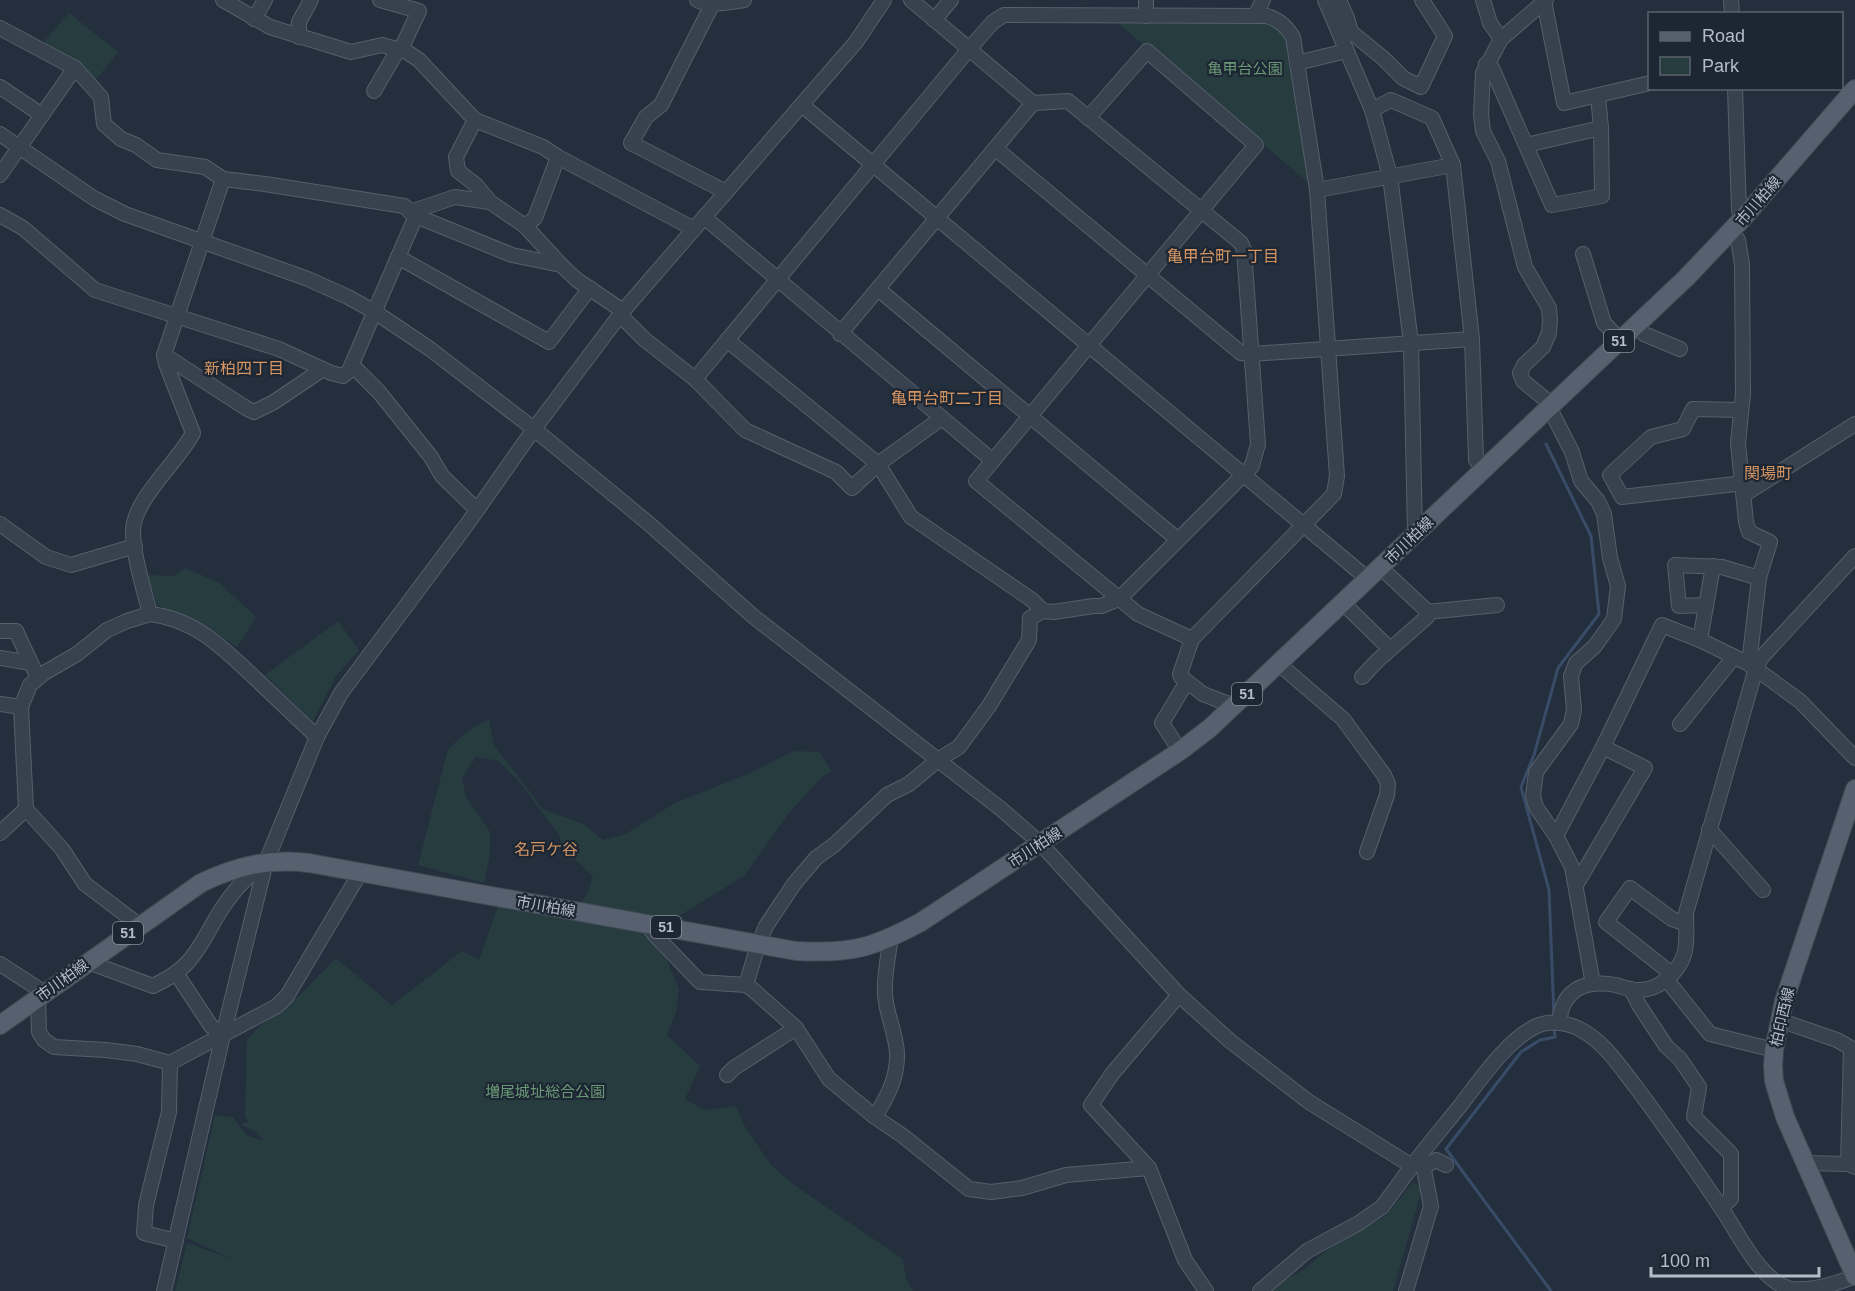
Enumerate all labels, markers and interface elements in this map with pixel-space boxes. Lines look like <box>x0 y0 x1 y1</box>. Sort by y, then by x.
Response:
legend <box>1648 12 1843 90</box>
text: Road <box>1702 26 1745 46</box>
text: Park <box>1702 56 1740 76</box>
park label: 亀甲台公園 <box>1207 60 1283 77</box>
street label: 市川柏線 <box>1732 173 1784 229</box>
district label: 亀甲台町一丁目 <box>1167 248 1279 265</box>
road number: 51 <box>1604 330 1634 352</box>
district label: 新柏四丁目 <box>204 360 284 377</box>
district label: 亀甲台町二丁目 <box>891 390 1003 407</box>
district label: 関場町 <box>1744 465 1792 482</box>
street label: 市川柏線 <box>1382 513 1436 567</box>
road number: 51 <box>1232 683 1262 705</box>
street label: 市川柏線 <box>1005 824 1065 870</box>
district label: 名戸ケ谷 <box>514 841 578 858</box>
street label: 市川柏線 <box>515 892 577 920</box>
road number: 51 <box>651 916 681 938</box>
road number: 51 <box>113 922 143 944</box>
street label: 市川柏線 <box>33 955 91 1005</box>
street label: 柏印西線 <box>1767 986 1797 1048</box>
park label: 増尾城址総合公園 <box>485 1083 605 1100</box>
scale bar <box>1651 1240 1819 1278</box>
text: 100 m <box>1660 1251 1710 1271</box>

